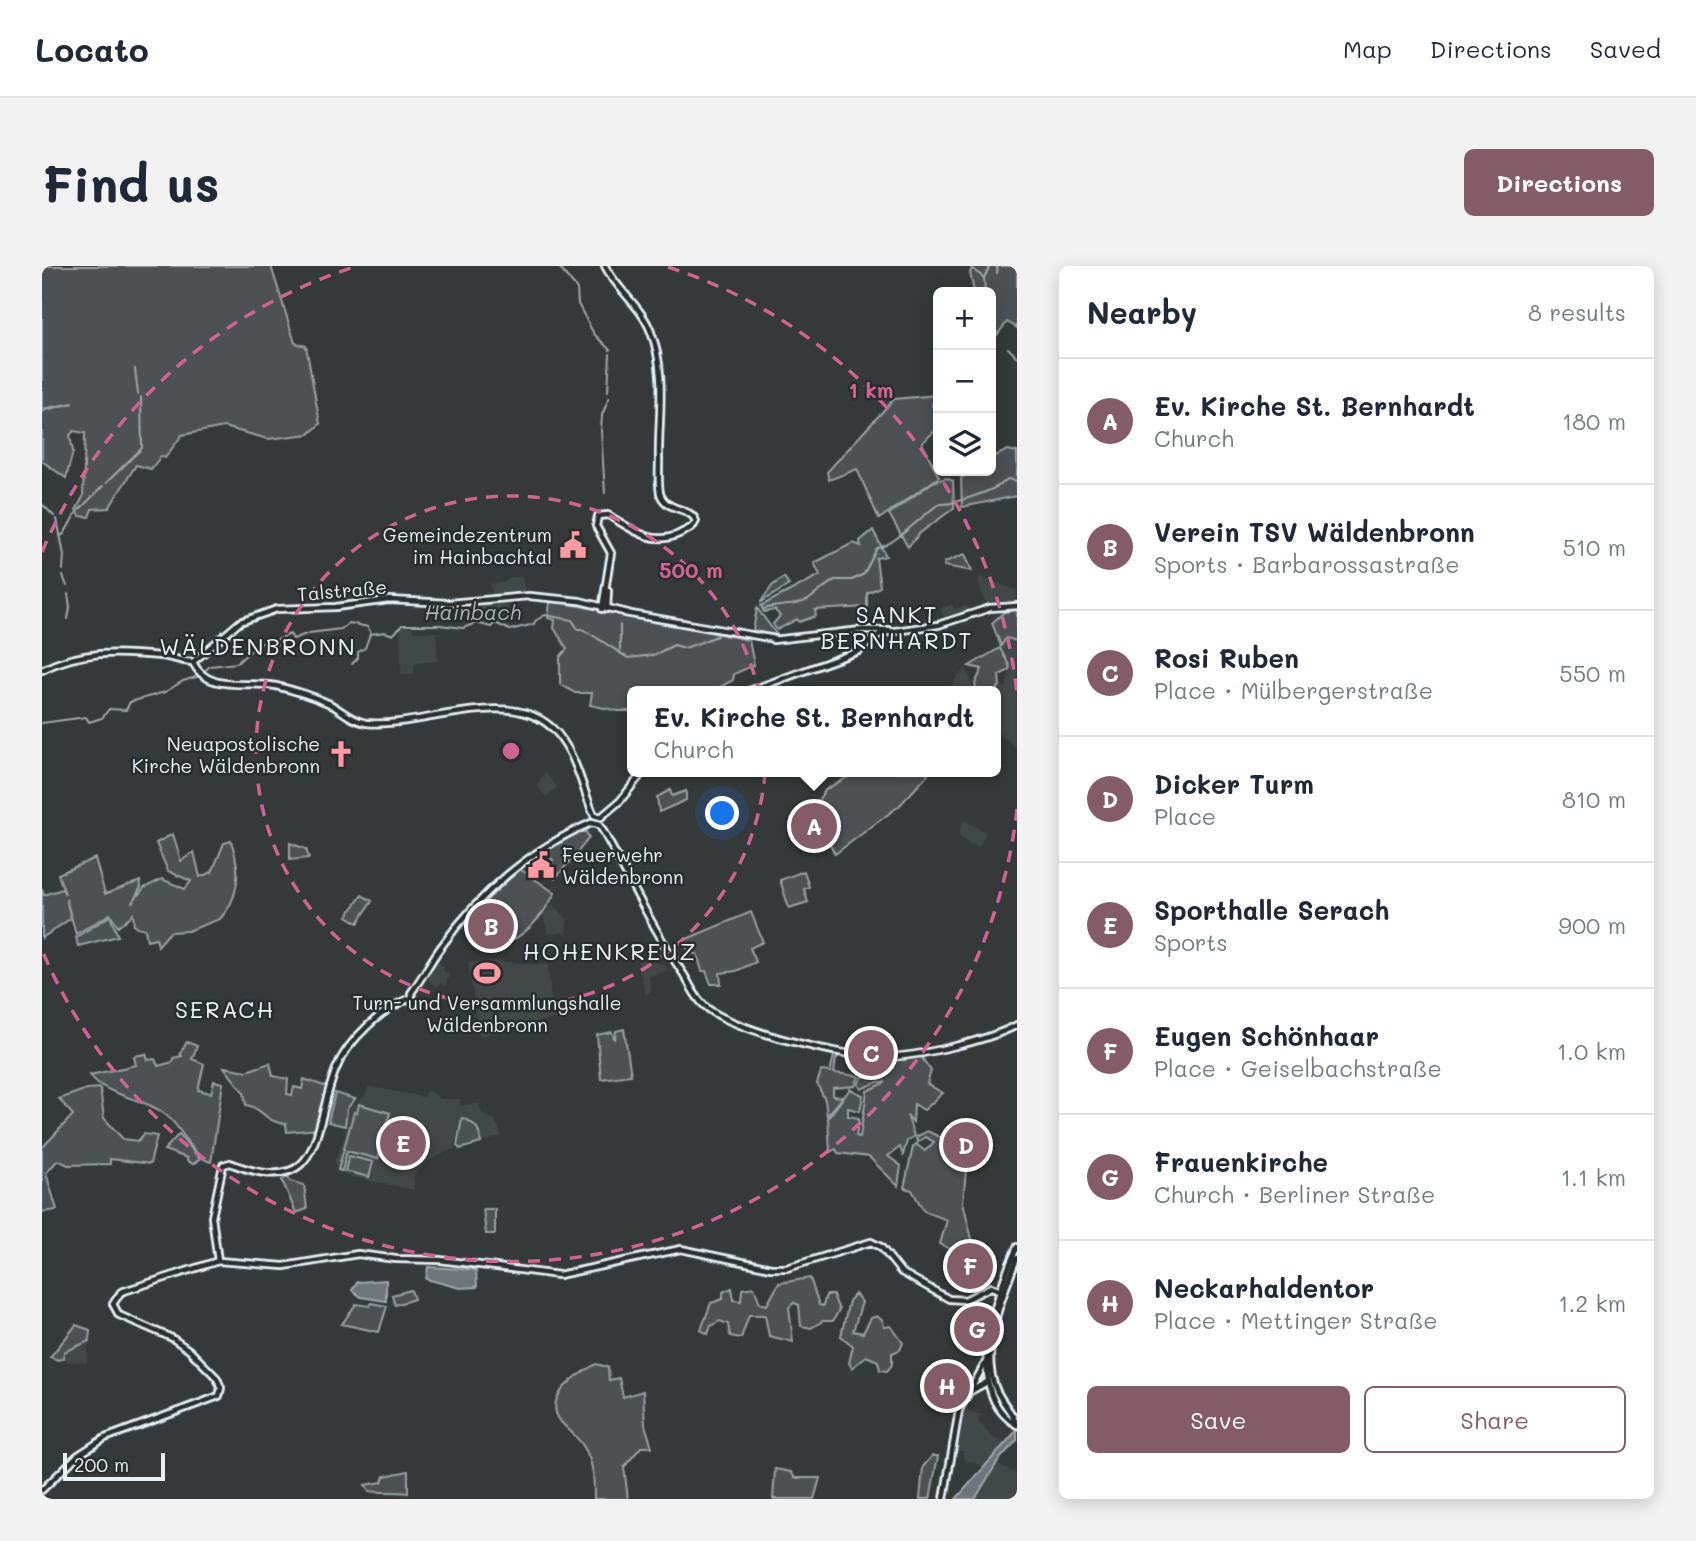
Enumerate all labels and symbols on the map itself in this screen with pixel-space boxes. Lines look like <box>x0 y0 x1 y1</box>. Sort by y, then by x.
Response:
text: 1 km <box>849 376 893 403</box>
place label: Gemeindezentrum im Hainbachtal <box>383 522 552 569</box>
public building icon: Gemeindezentrum im Hainbachtal <box>558 530 588 560</box>
text: 500 m <box>659 556 723 583</box>
street label: Talstraße <box>296 574 388 606</box>
water label: Hainbach <box>425 598 522 625</box>
district label: SANKT BERNHARDT <box>821 599 973 655</box>
district label: WÄLDENBRONN <box>159 631 357 661</box>
place label: Neuapostolische Kirche Wäldenbronn <box>132 731 320 778</box>
church icon: Neuapostolische Kirche Wäldenbronn <box>326 739 356 769</box>
centre of rings <box>499 739 523 763</box>
your location <box>705 796 739 830</box>
pin: A <box>791 800 837 852</box>
place label: Feuerwehr Wäldenbronn <box>562 842 684 889</box>
public building icon: Feuerwehr Wäldenbronn <box>526 850 556 880</box>
pin: B <box>468 900 514 952</box>
district label: HOHENKREUZ <box>523 936 697 966</box>
sports icon: Turn- und Versammlungshalle Wäldenbronn <box>472 958 502 988</box>
place label: Turn- und Versammlungshalle Wäldenbronn <box>353 990 621 1037</box>
district label: SERACH <box>175 994 275 1024</box>
pin: C <box>848 1027 894 1079</box>
pin: E <box>380 1117 426 1169</box>
pin: D <box>943 1119 989 1171</box>
pin: F <box>947 1240 993 1292</box>
pin: G <box>954 1303 1000 1355</box>
pin: H <box>924 1360 970 1412</box>
scale bar <box>63 1450 164 1482</box>

